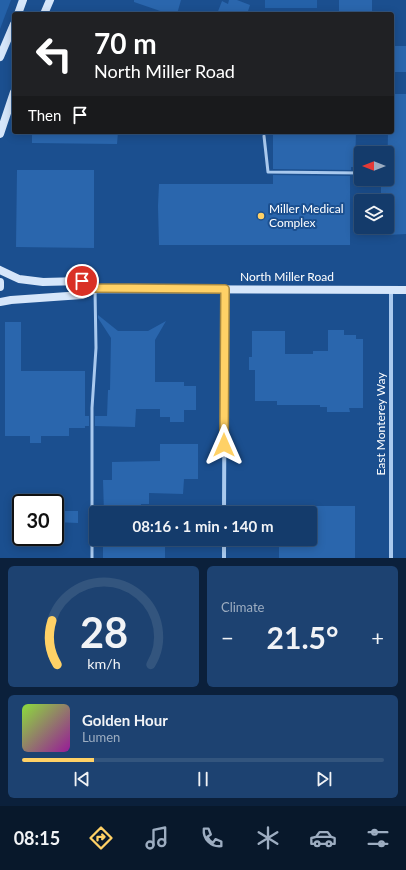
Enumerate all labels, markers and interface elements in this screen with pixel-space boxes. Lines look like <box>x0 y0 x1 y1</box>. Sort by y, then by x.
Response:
text: 70 m <box>94 26 157 60</box>
icon: left <box>28 28 80 80</box>
text: North Miller Road <box>94 60 235 82</box>
icon: arrive <box>69 104 91 126</box>
text: Then <box>28 106 61 124</box>
north arrow <box>354 146 394 186</box>
map controls <box>354 146 394 234</box>
button: layers <box>354 194 394 234</box>
place label: Miller Medical Complex <box>269 201 344 230</box>
marker: Miller Medical Complex <box>256 211 266 221</box>
pin <box>65 264 99 298</box>
street label: North Miller Road <box>240 269 334 284</box>
icon: arrive <box>71 270 93 292</box>
street label: East Monterey Way <box>373 372 388 476</box>
position arrow <box>203 424 245 466</box>
speed limit sign: 30 <box>12 494 64 546</box>
text: 08:16 · 1 min · 140 m <box>133 517 273 535</box>
text: Climate <box>221 599 264 615</box>
text: 28 <box>79 606 128 656</box>
text: 21.5° <box>267 619 338 655</box>
text: − <box>221 624 234 651</box>
text: + <box>371 624 384 651</box>
text: km/h <box>87 654 120 671</box>
text: Golden Hour <box>82 711 168 729</box>
text: Lumen <box>82 729 120 745</box>
icon: previous <box>71 768 93 790</box>
icon: pause <box>192 768 214 790</box>
icon: next <box>313 768 335 790</box>
icon: directions <box>87 824 115 852</box>
icon: music <box>143 824 171 852</box>
icon: phone <box>198 824 226 852</box>
icon: climate <box>254 824 282 852</box>
icon: car <box>309 824 337 852</box>
icon: filters <box>364 824 392 852</box>
text: 08:15 <box>14 827 60 849</box>

